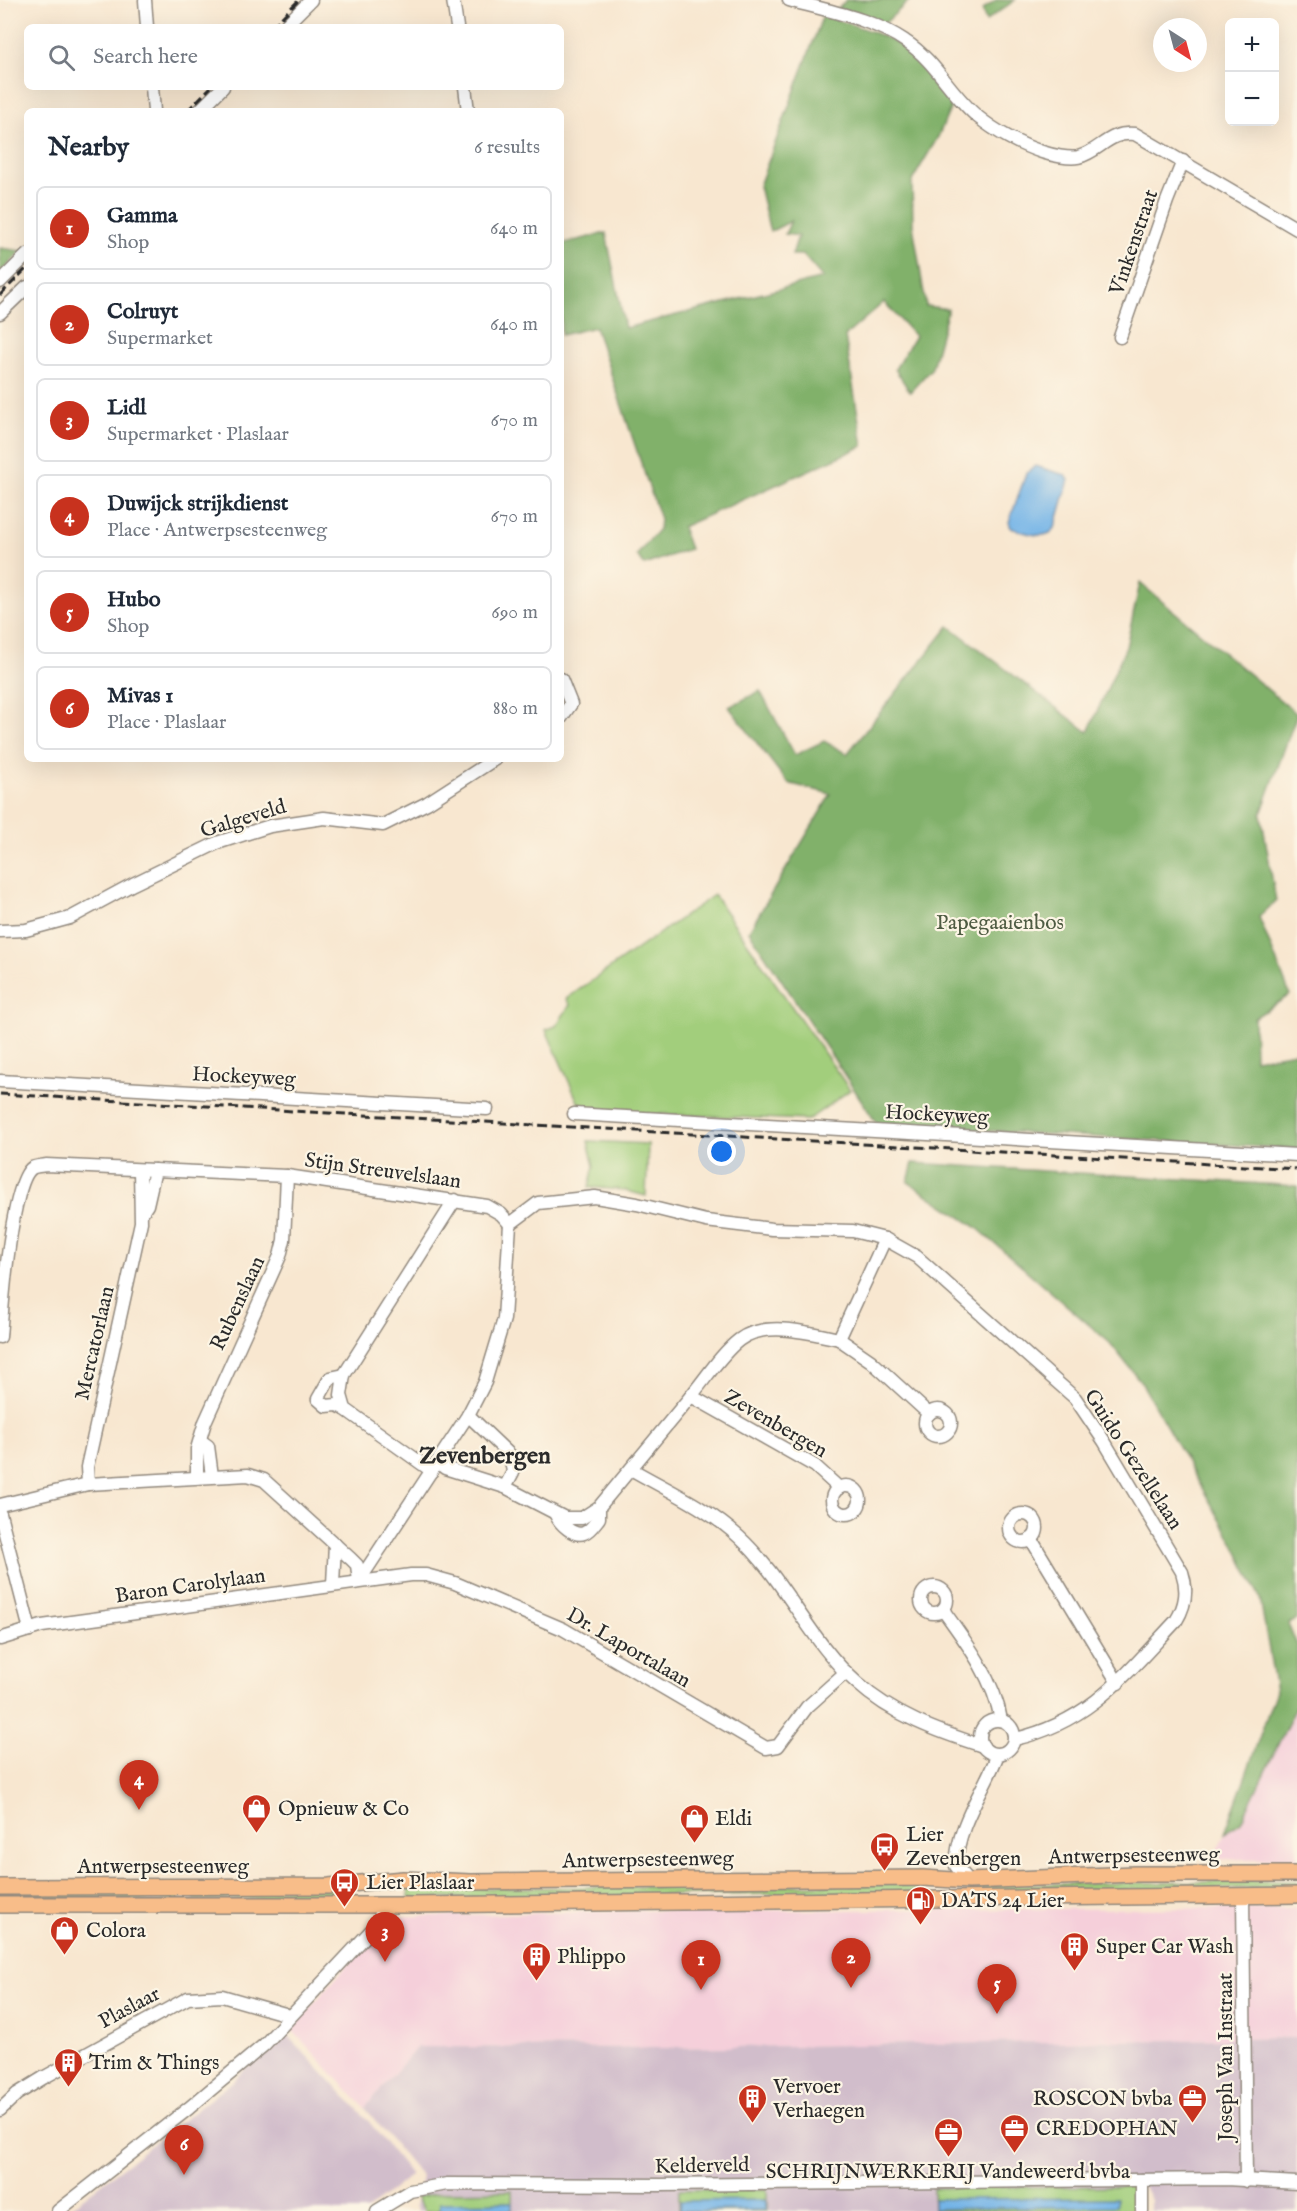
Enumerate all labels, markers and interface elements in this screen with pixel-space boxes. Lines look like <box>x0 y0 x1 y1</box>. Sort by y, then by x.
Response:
north arrow <box>1153 18 1207 72</box>
map controls <box>1225 18 1279 126</box>
button: + <box>1225 18 1279 72</box>
search box <box>24 24 564 90</box>
icon: search <box>45 41 78 74</box>
text: Search here <box>93 43 198 71</box>
button: − <box>1225 72 1279 126</box>
text: Nearby <box>48 131 129 164</box>
text: 6 results <box>474 135 540 160</box>
street label: Vinkenstraat <box>1103 186 1165 300</box>
text: Gamma <box>107 202 178 230</box>
text: 1 <box>66 216 73 241</box>
text: 640 m <box>490 216 538 241</box>
text: Shop <box>107 230 149 255</box>
text: Colruyt <box>107 298 178 326</box>
text: 2 <box>65 312 74 337</box>
text: 640 m <box>490 312 538 337</box>
text: Supermarket <box>107 326 213 351</box>
text: Lidl <box>107 394 146 422</box>
text: 3 <box>66 408 73 433</box>
text: 670 m <box>491 408 538 433</box>
text: Supermarket · Plaslaar <box>107 422 289 447</box>
text: Duwijck strijkdienst <box>107 490 288 518</box>
text: 4 <box>65 504 74 529</box>
text: 670 m <box>491 504 538 529</box>
text: Place · Antwerpsesteenweg <box>107 518 327 543</box>
text: Hubo <box>107 586 161 614</box>
text: 5 <box>66 600 73 625</box>
text: 690 m <box>491 600 538 625</box>
text: Shop <box>107 614 149 639</box>
text: Mivas 1 <box>107 682 173 710</box>
text: 6 <box>65 696 74 721</box>
text: 880 m <box>493 696 538 721</box>
text: Place · Plaslaar <box>107 710 226 735</box>
street label: Galgeveld <box>197 793 290 845</box>
park label: Papegaaienbos <box>936 910 1064 937</box>
street label: Hockeyweg <box>191 1061 297 1094</box>
street label: Hockeyweg <box>884 1099 990 1132</box>
your location <box>707 1137 736 1166</box>
street label: Stijn Streuvelslaan <box>303 1147 463 1196</box>
street label: Rubenslaan <box>205 1252 272 1355</box>
street label: Mercatorlaan <box>69 1284 122 1403</box>
street label: Zevenbergen <box>719 1384 832 1465</box>
street label: Guido Gezellelaan <box>1077 1385 1188 1535</box>
district label: Zevenbergen <box>419 1441 551 1472</box>
street label: Baron Carolylaan <box>113 1563 267 1610</box>
street label: Dr. Laportalaan <box>561 1602 695 1695</box>
pin: 4 <box>120 1760 158 1810</box>
shop icon: Opnieuw & Co <box>241 1792 273 1834</box>
place label: Opnieuw & Co <box>278 1796 409 1823</box>
shop icon: Eldi <box>678 1802 710 1844</box>
place label: Eldi <box>715 1806 752 1833</box>
place label: Lier Zevenbergen <box>906 1822 1021 1873</box>
bus stop icon: Lier Zevenbergen <box>869 1830 901 1872</box>
street label: Antwerpsesteenweg <box>1047 1841 1221 1872</box>
street label: Antwerpsesteenweg <box>561 1845 735 1876</box>
street label: Antwerpsesteenweg <box>76 1854 249 1881</box>
bus stop icon: Lier Plaslaar <box>329 1866 361 1908</box>
place label: Lier Plaslaar <box>366 1870 475 1897</box>
fuel station icon: DATS 24 Lier <box>904 1884 936 1926</box>
place label: DATS 24 Lier <box>941 1888 1065 1915</box>
pin: 3 <box>366 1912 404 1962</box>
shop icon: Colora <box>49 1914 81 1956</box>
place label: Colora <box>86 1918 147 1945</box>
building icon: Super Car Wash <box>1059 1930 1091 1972</box>
place label: Super Car Wash <box>1096 1934 1234 1961</box>
pin: 2 <box>832 1938 870 1988</box>
building icon: Phlippo <box>520 1940 552 1982</box>
pin: 1 <box>682 1940 720 1990</box>
place label: Phlippo <box>557 1944 626 1971</box>
pin: 5 <box>978 1964 1016 2014</box>
street label: Joseph Van Instraat <box>1213 1973 1240 2143</box>
street label: Plaslaar <box>94 1981 165 2036</box>
building icon: Trim & Things <box>52 2046 84 2088</box>
place label: Trim & Things <box>89 2050 219 2077</box>
place label: Vervoer Verhaegen <box>772 2074 865 2125</box>
building icon: Vervoer Verhaegen <box>736 2082 768 2124</box>
office icon: ROSCON bvba <box>1177 2082 1209 2124</box>
place label: ROSCON bvba <box>1033 2086 1173 2113</box>
office icon: CREDOPHAN <box>999 2112 1031 2154</box>
office icon: SCHRIJNWERKERIJ Vandeweerd bvba <box>932 2116 964 2158</box>
place label: CREDOPHAN <box>1036 2116 1178 2143</box>
pin: 6 <box>164 2126 204 2175</box>
street label: Kelderveld <box>654 2152 750 2181</box>
place label: SCHRIJNWERKERIJ Vandeweerd bvba <box>766 2159 1131 2186</box>

